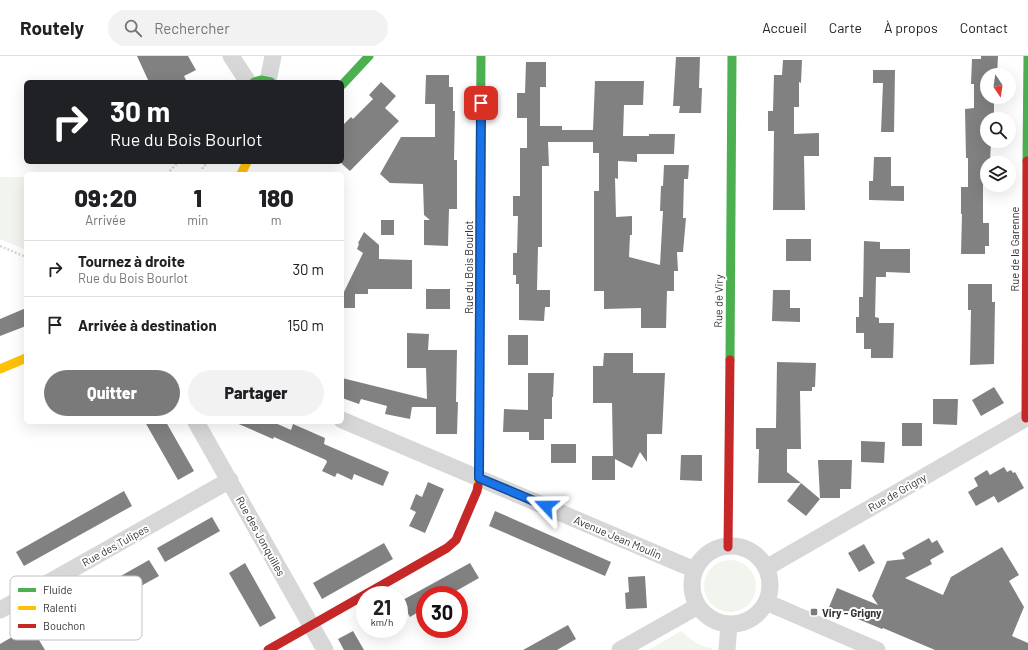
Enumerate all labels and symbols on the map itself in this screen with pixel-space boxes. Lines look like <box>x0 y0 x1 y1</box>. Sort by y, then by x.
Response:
north arrow <box>980 68 1016 104</box>
pin <box>464 86 498 120</box>
street label: Rue de la Garenne <box>1008 206 1021 291</box>
street label: Rue du Bois Bourlot <box>462 220 475 314</box>
street label: Rue de Viry <box>711 274 725 328</box>
street label: Rue de Grigny <box>866 470 928 514</box>
position arrow <box>525 485 567 527</box>
street label: Rue des Jonquilles <box>234 494 288 578</box>
street label: Avenue Jean Moulin <box>572 513 664 561</box>
street label: Rue des Tulipes <box>79 521 151 569</box>
legend <box>10 576 142 640</box>
text: Fluide <box>43 583 72 596</box>
speed limit sign: 30 <box>416 586 468 638</box>
text: Ralenti <box>43 601 77 614</box>
place label: Viry - Grigny <box>822 606 882 619</box>
marker: Viry - Grigny <box>809 607 819 617</box>
text: Bouchon <box>43 619 85 632</box>

